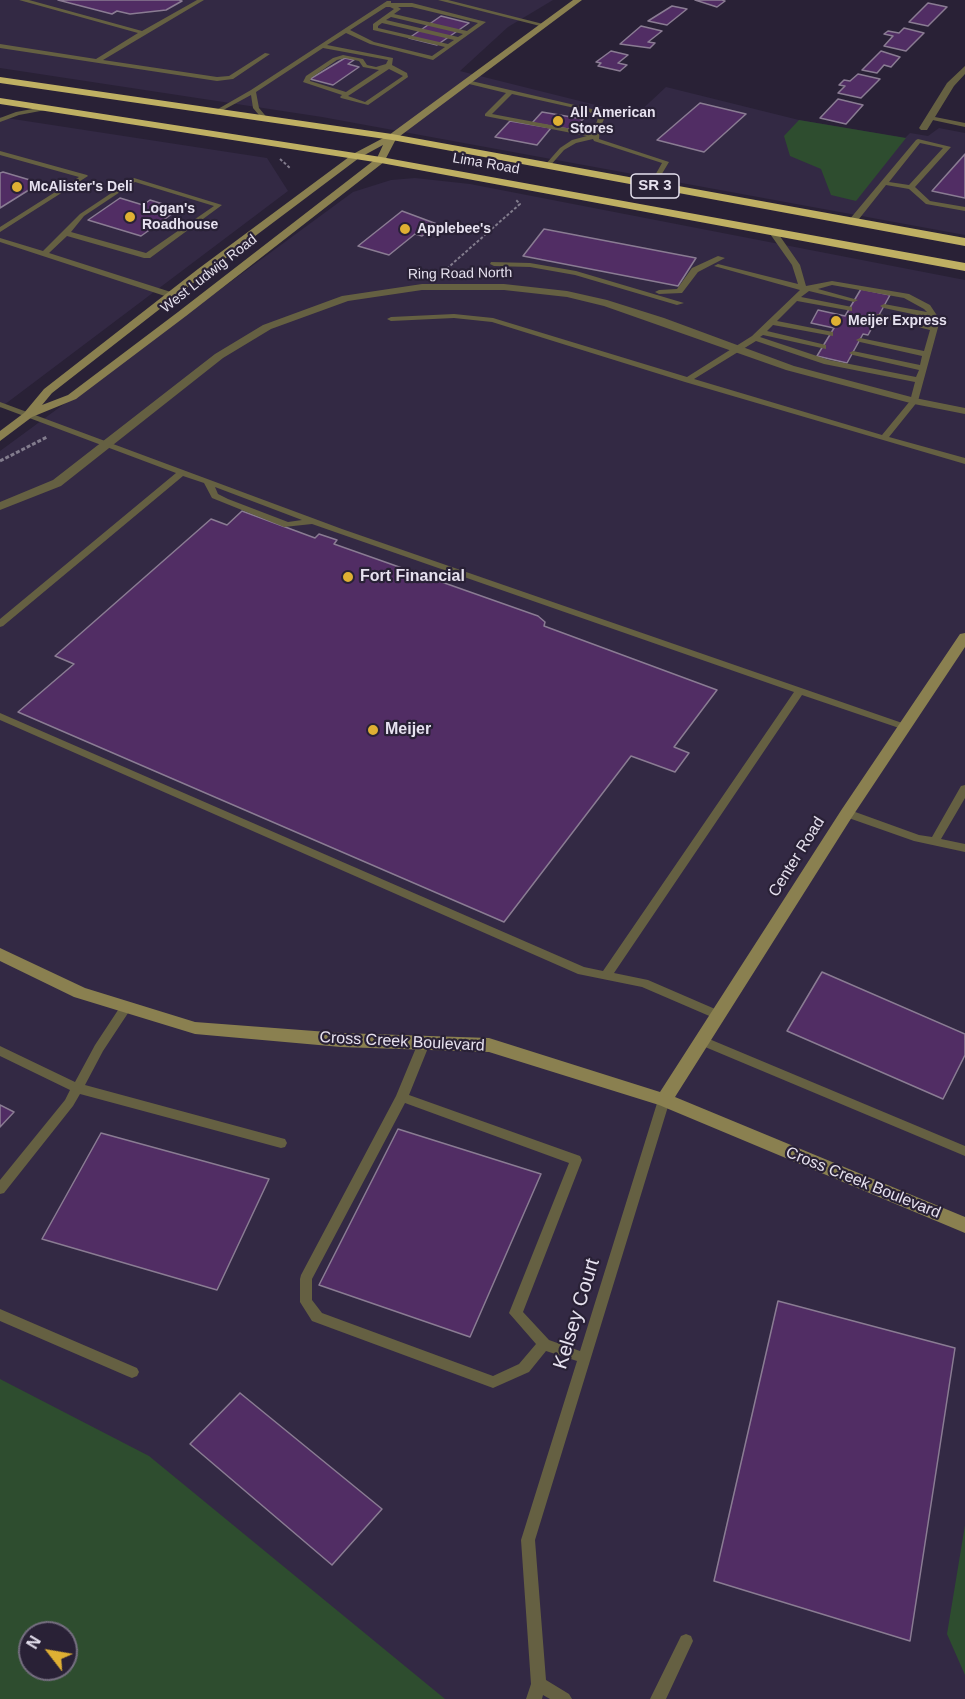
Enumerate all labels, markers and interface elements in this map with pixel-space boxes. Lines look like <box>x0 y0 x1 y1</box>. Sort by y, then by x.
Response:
place label: All American Stores <box>570 105 656 138</box>
marker: All American Stores <box>551 114 565 128</box>
street label: Lima Road <box>451 150 521 178</box>
road number: SR 3 <box>631 174 679 198</box>
place label: McAlister's Deli <box>29 179 133 195</box>
marker: McAlister's Deli <box>10 180 24 194</box>
place label: Logan's Roadhouse <box>142 201 218 234</box>
marker: Logan's Roadhouse <box>123 210 137 224</box>
place label: Applebee's <box>417 221 491 237</box>
marker: Applebee's <box>398 222 412 236</box>
street label: West Ludwig Road <box>158 231 260 317</box>
street label: Ring Road North <box>408 265 512 283</box>
place label: Meijer Express <box>848 313 947 329</box>
marker: Meijer Express <box>829 314 843 328</box>
place label: Fort Financial <box>360 567 465 587</box>
marker: Fort Financial <box>341 570 355 584</box>
place label: Meijer <box>385 720 431 740</box>
marker: Meijer <box>366 723 380 737</box>
street label: Center Road <box>765 813 829 901</box>
street label: Cross Creek Boulevard <box>319 1028 485 1056</box>
street label: Cross Creek Boulevard <box>783 1143 943 1223</box>
street label: Kelsey Court <box>549 1256 605 1372</box>
north arrow <box>18 1621 78 1681</box>
text: N <box>24 1633 44 1652</box>

